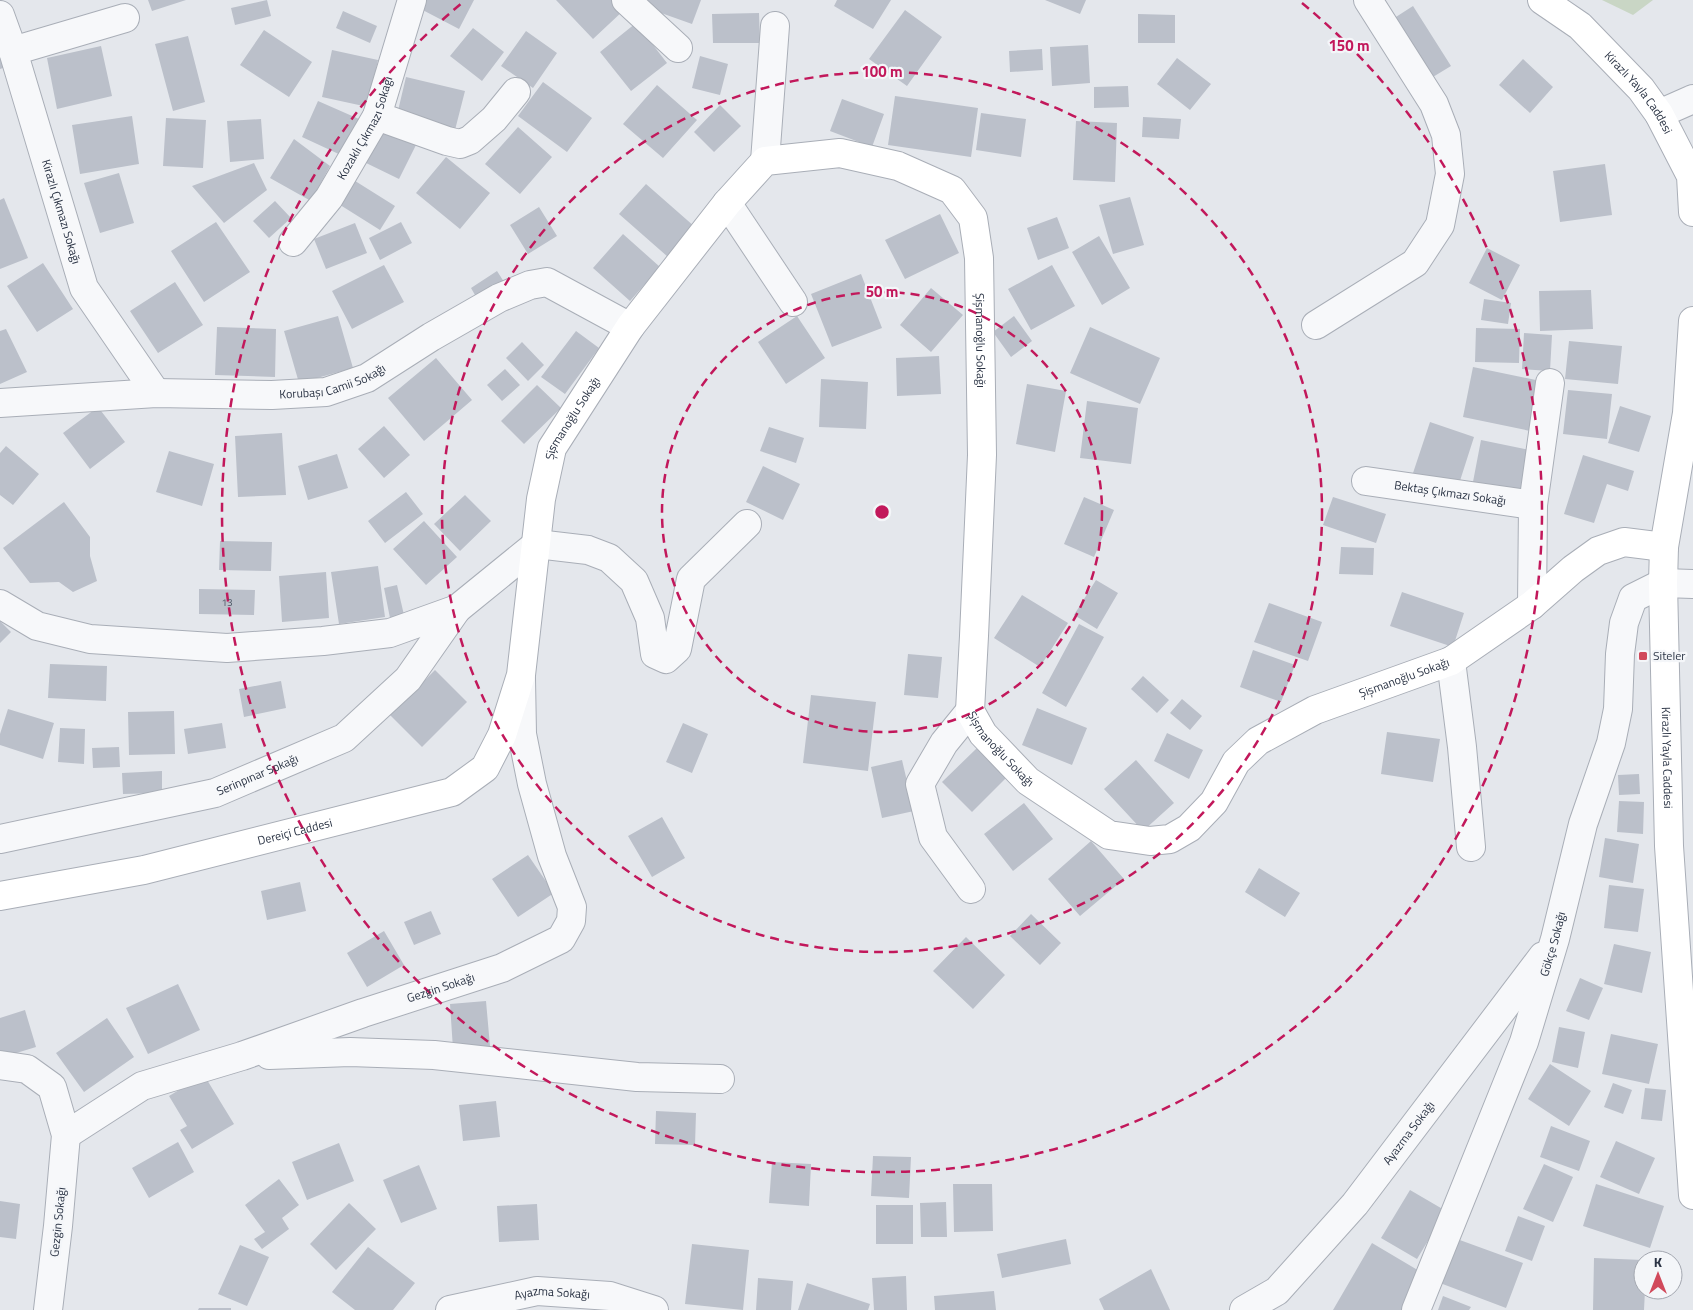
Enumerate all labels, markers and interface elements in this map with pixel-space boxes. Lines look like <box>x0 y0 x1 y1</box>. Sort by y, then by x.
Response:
text: 150 m <box>1328 34 1370 57</box>
street label: Kirazlı Yayla Caddesi <box>1600 46 1678 137</box>
text: 100 m <box>861 60 903 83</box>
street label: Kozaklı Çıkmazı Sokağı <box>332 74 397 183</box>
street label: Kirazlı Çıkmazı Sokağı <box>37 157 86 266</box>
text: 50 m <box>866 280 898 303</box>
street label: Şişmanoğlu Sokağı <box>971 293 991 388</box>
street label: Korubaşı Camii Sokağı <box>279 358 389 404</box>
street label: Şişmanoğlu Sokağı <box>540 373 605 461</box>
street label: Bektaş Çıkmazı Sokağı <box>1393 475 1507 510</box>
centre of rings <box>873 503 891 521</box>
house number: 13 <box>221 595 233 610</box>
place label: Siteler <box>1653 646 1685 665</box>
marker: Siteler <box>1637 650 1649 662</box>
street label: Şişmanoğlu Sokağı <box>1356 652 1452 702</box>
street label: Şişmanoğlu Sokağı <box>963 707 1038 791</box>
street label: Kirazlı Yayla Caddesi <box>1657 707 1678 809</box>
street label: Serinpınar Sokağı <box>213 749 301 800</box>
street label: Dereiçi Caddesi <box>255 813 334 850</box>
street label: Gökçe Sokağı <box>1534 910 1570 979</box>
street label: Gezgin Sokağı <box>404 967 477 1007</box>
street label: Ayazma Sokağı <box>1378 1097 1439 1169</box>
street label: Gezgin Sokağı <box>44 1186 71 1258</box>
north arrow <box>1633 1250 1683 1300</box>
text: K <box>1654 1251 1663 1272</box>
street label: Ayazma Sokağı <box>512 1281 591 1305</box>

